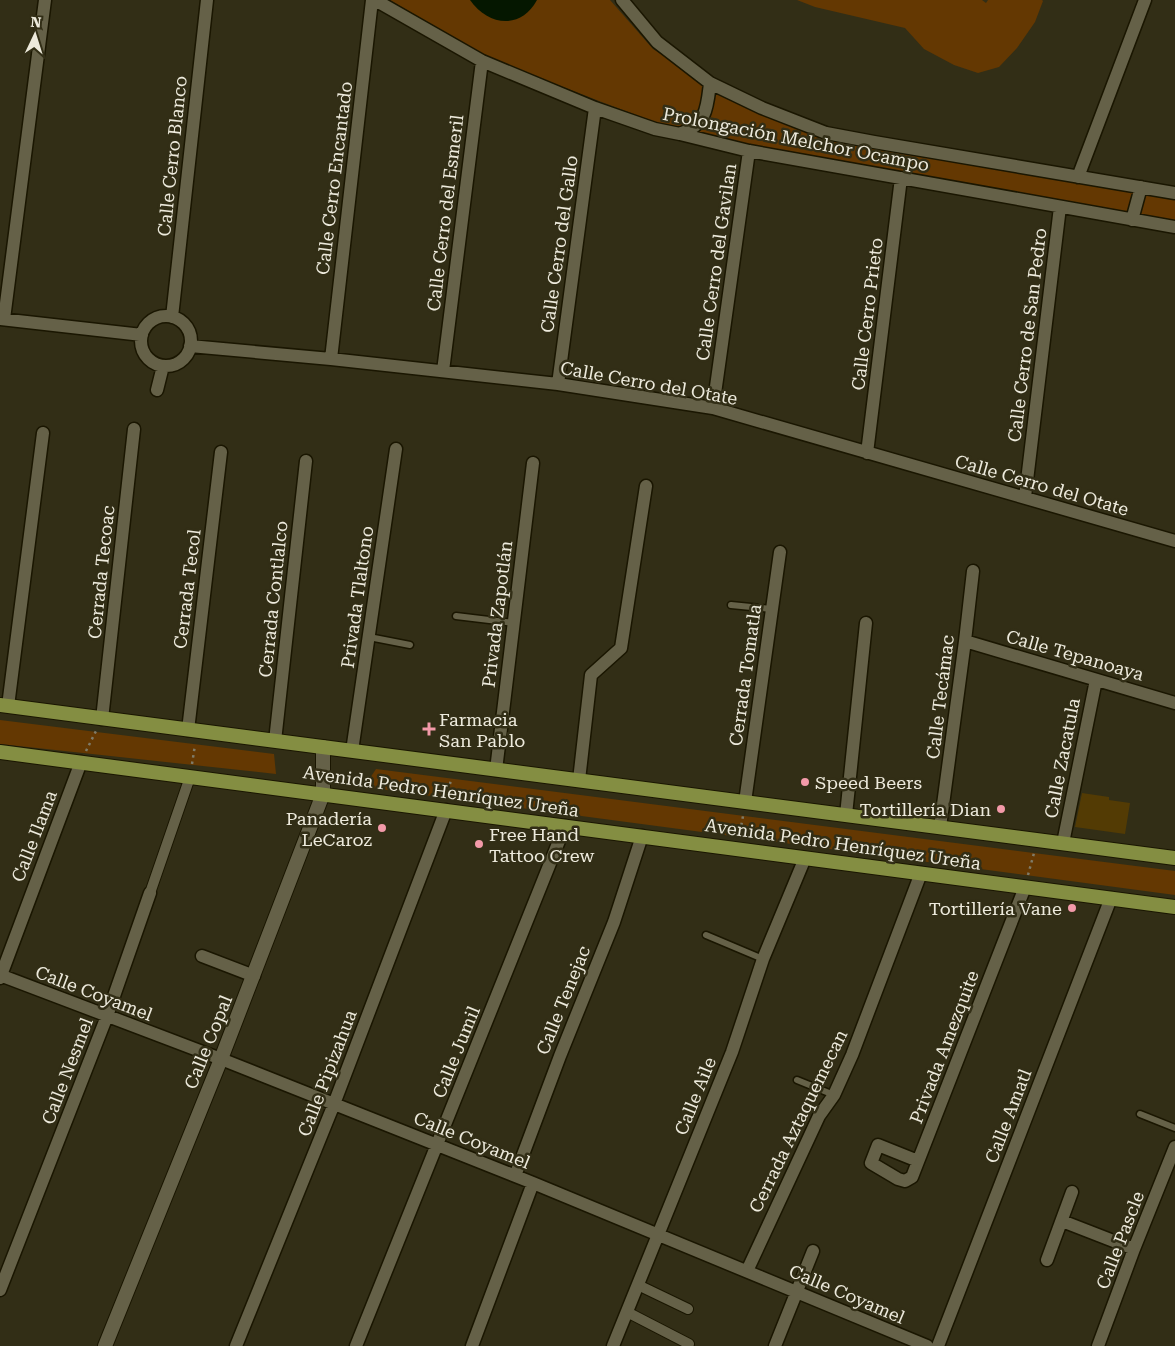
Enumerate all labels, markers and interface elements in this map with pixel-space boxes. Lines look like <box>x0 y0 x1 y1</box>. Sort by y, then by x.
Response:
north arrow <box>10 10 60 60</box>
text: N <box>30 14 42 30</box>
street label: Calle Cerro Blanco <box>153 75 191 237</box>
street label: Calle Cerro Encantado <box>312 80 356 276</box>
street label: Prolongación Melchor Ocampo <box>661 103 931 175</box>
street label: Calle Cerro del Esmeril <box>423 113 468 313</box>
street label: Calle Cerro del Gallo <box>536 154 582 334</box>
street label: Calle Cerro del Gavilan <box>692 161 740 362</box>
street label: Calle Cerro de San Pedro <box>1003 227 1051 443</box>
street label: Calle Cerro Prieto <box>847 237 887 391</box>
street label: Calle Cerro del Otate <box>559 357 739 409</box>
street label: Calle Cerro del Otate <box>953 450 1131 520</box>
street label: Cerrada Tecoac <box>84 504 118 640</box>
street label: Cerrada Contlalco <box>254 520 292 678</box>
street label: Privada Tlaltono <box>337 525 377 669</box>
street label: Cerrada Tecol <box>169 528 205 650</box>
street label: Privada Zapotlán <box>478 539 516 689</box>
street label: Cerrada Tomatla <box>725 603 765 747</box>
street label: Calle Tepanoaya <box>1004 625 1146 685</box>
street label: Calle Tecámac <box>922 634 958 760</box>
street label: Calle Zacatula <box>1040 696 1084 820</box>
place label: Farmacia San Pablo <box>439 709 525 751</box>
marker: Farmacia San Pablo <box>423 723 435 735</box>
street label: Avenida Pedro Henríquez Ureña <box>302 761 580 821</box>
place label: Speed Beers <box>815 772 922 793</box>
marker: Speed Beers <box>799 776 811 788</box>
street label: Calle Ilama <box>7 787 61 885</box>
place label: Tortillería Dian <box>859 799 991 820</box>
marker: Tortillería Dian <box>995 803 1007 815</box>
place label: Panadería LeCaroz <box>286 808 373 850</box>
street label: Avenida Pedro Henríquez Ureña <box>704 814 982 874</box>
marker: Panadería LeCaroz <box>376 822 388 834</box>
place label: Free Hand Tattoo Crew <box>489 824 594 866</box>
marker: Free Hand Tattoo Crew <box>473 838 485 850</box>
place label: Tortillería Vane <box>929 898 1062 919</box>
marker: Tortillería Vane <box>1066 902 1078 914</box>
street label: Calle Tenejac <box>532 943 594 1057</box>
street label: Calle Coyamel <box>33 961 156 1025</box>
street label: Privada Amezquite <box>905 967 983 1127</box>
street label: Calle Copal <box>180 992 236 1092</box>
street label: Calle Jumil <box>428 1003 484 1101</box>
street label: Calle Pipizahua <box>293 1007 361 1139</box>
street label: Calle Nesmel <box>37 1014 97 1127</box>
street label: Cerrada Aztaquemecan <box>745 1026 852 1216</box>
street label: Calle Aile <box>670 1054 720 1138</box>
street label: Calle Amatl <box>980 1066 1036 1166</box>
street label: Calle Coyamel <box>411 1107 534 1173</box>
street label: Calle Pascle <box>1092 1188 1148 1292</box>
street label: Calle Coyamel <box>786 1260 908 1328</box>

